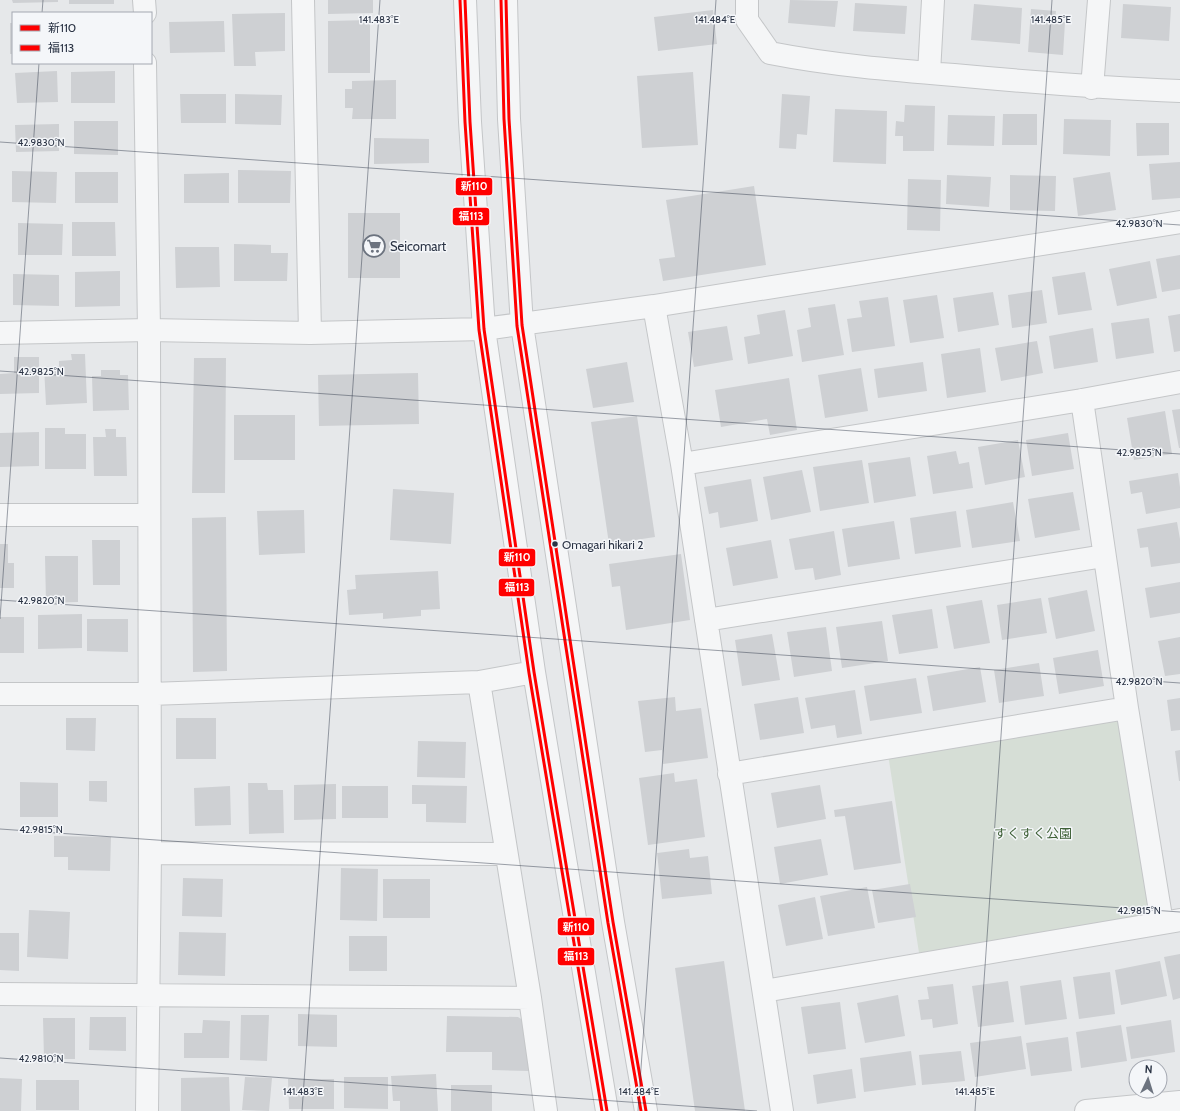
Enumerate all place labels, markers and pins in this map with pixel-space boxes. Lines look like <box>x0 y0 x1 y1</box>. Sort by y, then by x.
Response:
supermarket icon: Seicomart <box>361 233 387 259</box>
place label: Seicomart <box>390 238 447 254</box>
place label: Omagari hikari 2 <box>562 537 644 552</box>
marker: Omagari hikari 2 <box>550 539 560 549</box>

